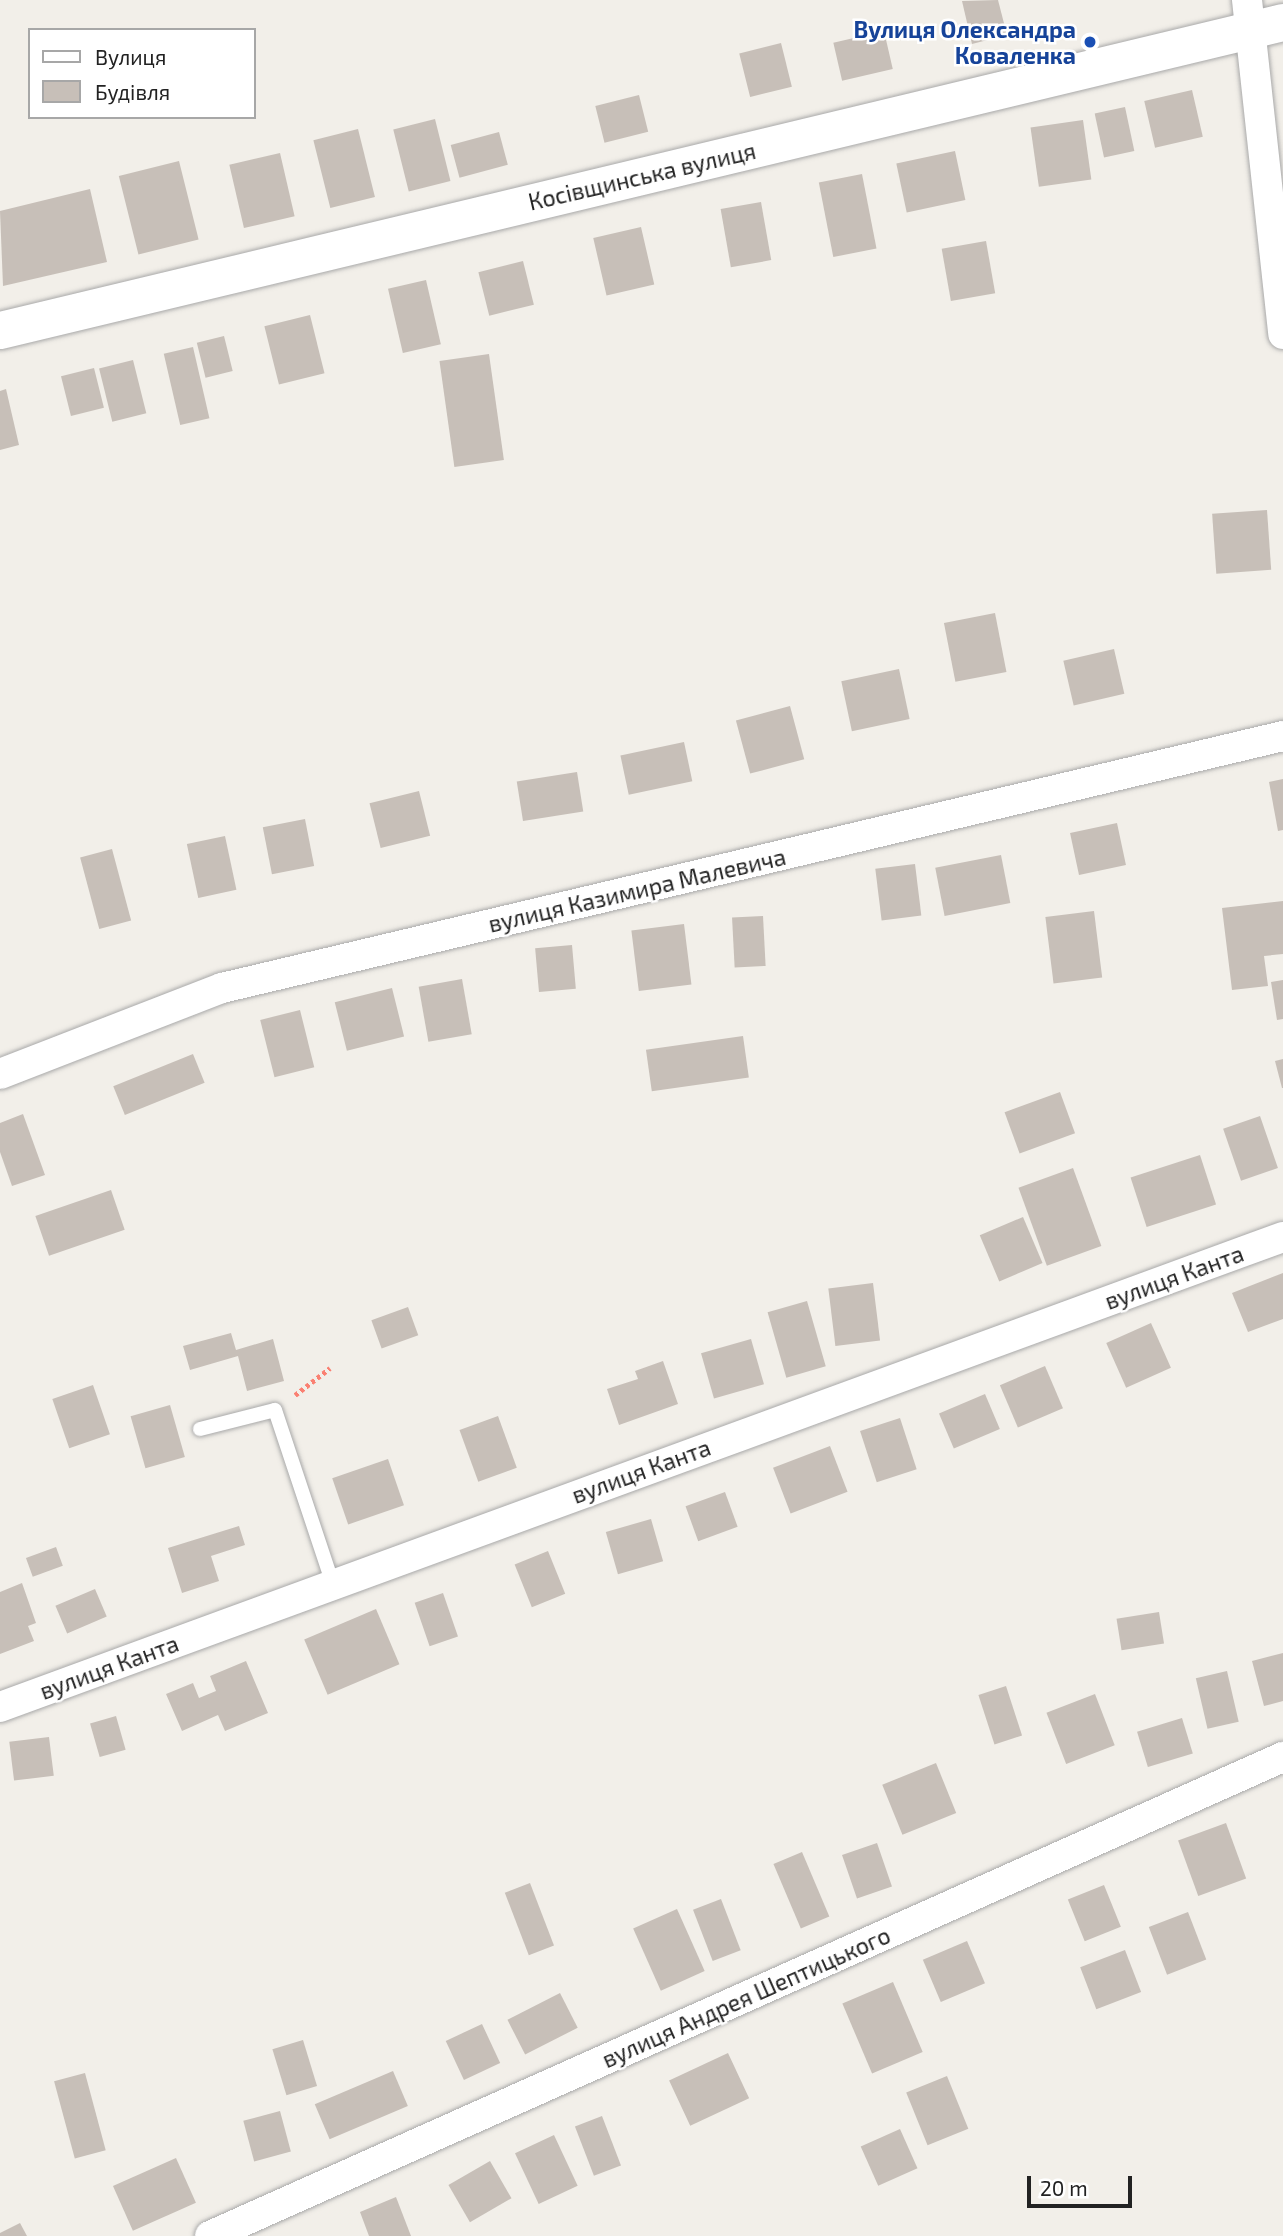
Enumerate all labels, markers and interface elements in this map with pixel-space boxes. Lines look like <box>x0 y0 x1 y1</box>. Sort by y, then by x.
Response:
place label: Вулиця Олександра Коваленка <box>853 15 1076 69</box>
legend <box>28 28 256 119</box>
marker: Вулиця Олександра Коваленка <box>1082 34 1098 50</box>
text: Вулиця <box>95 44 166 69</box>
text: Будівля <box>95 79 170 104</box>
street label: Косівщинська вулиця <box>526 136 758 216</box>
street label: вулиця Казимира Малевича <box>486 842 788 938</box>
street label: вулиця Канта <box>1101 1239 1247 1315</box>
street label: вулиця Канта <box>568 1433 714 1509</box>
street label: вулиця Канта <box>36 1629 182 1705</box>
street label: вулиця Андрея Шептицького <box>598 1921 894 2073</box>
scale bar <box>1031 2162 1136 2206</box>
text: 20 m <box>1040 2175 1088 2200</box>

